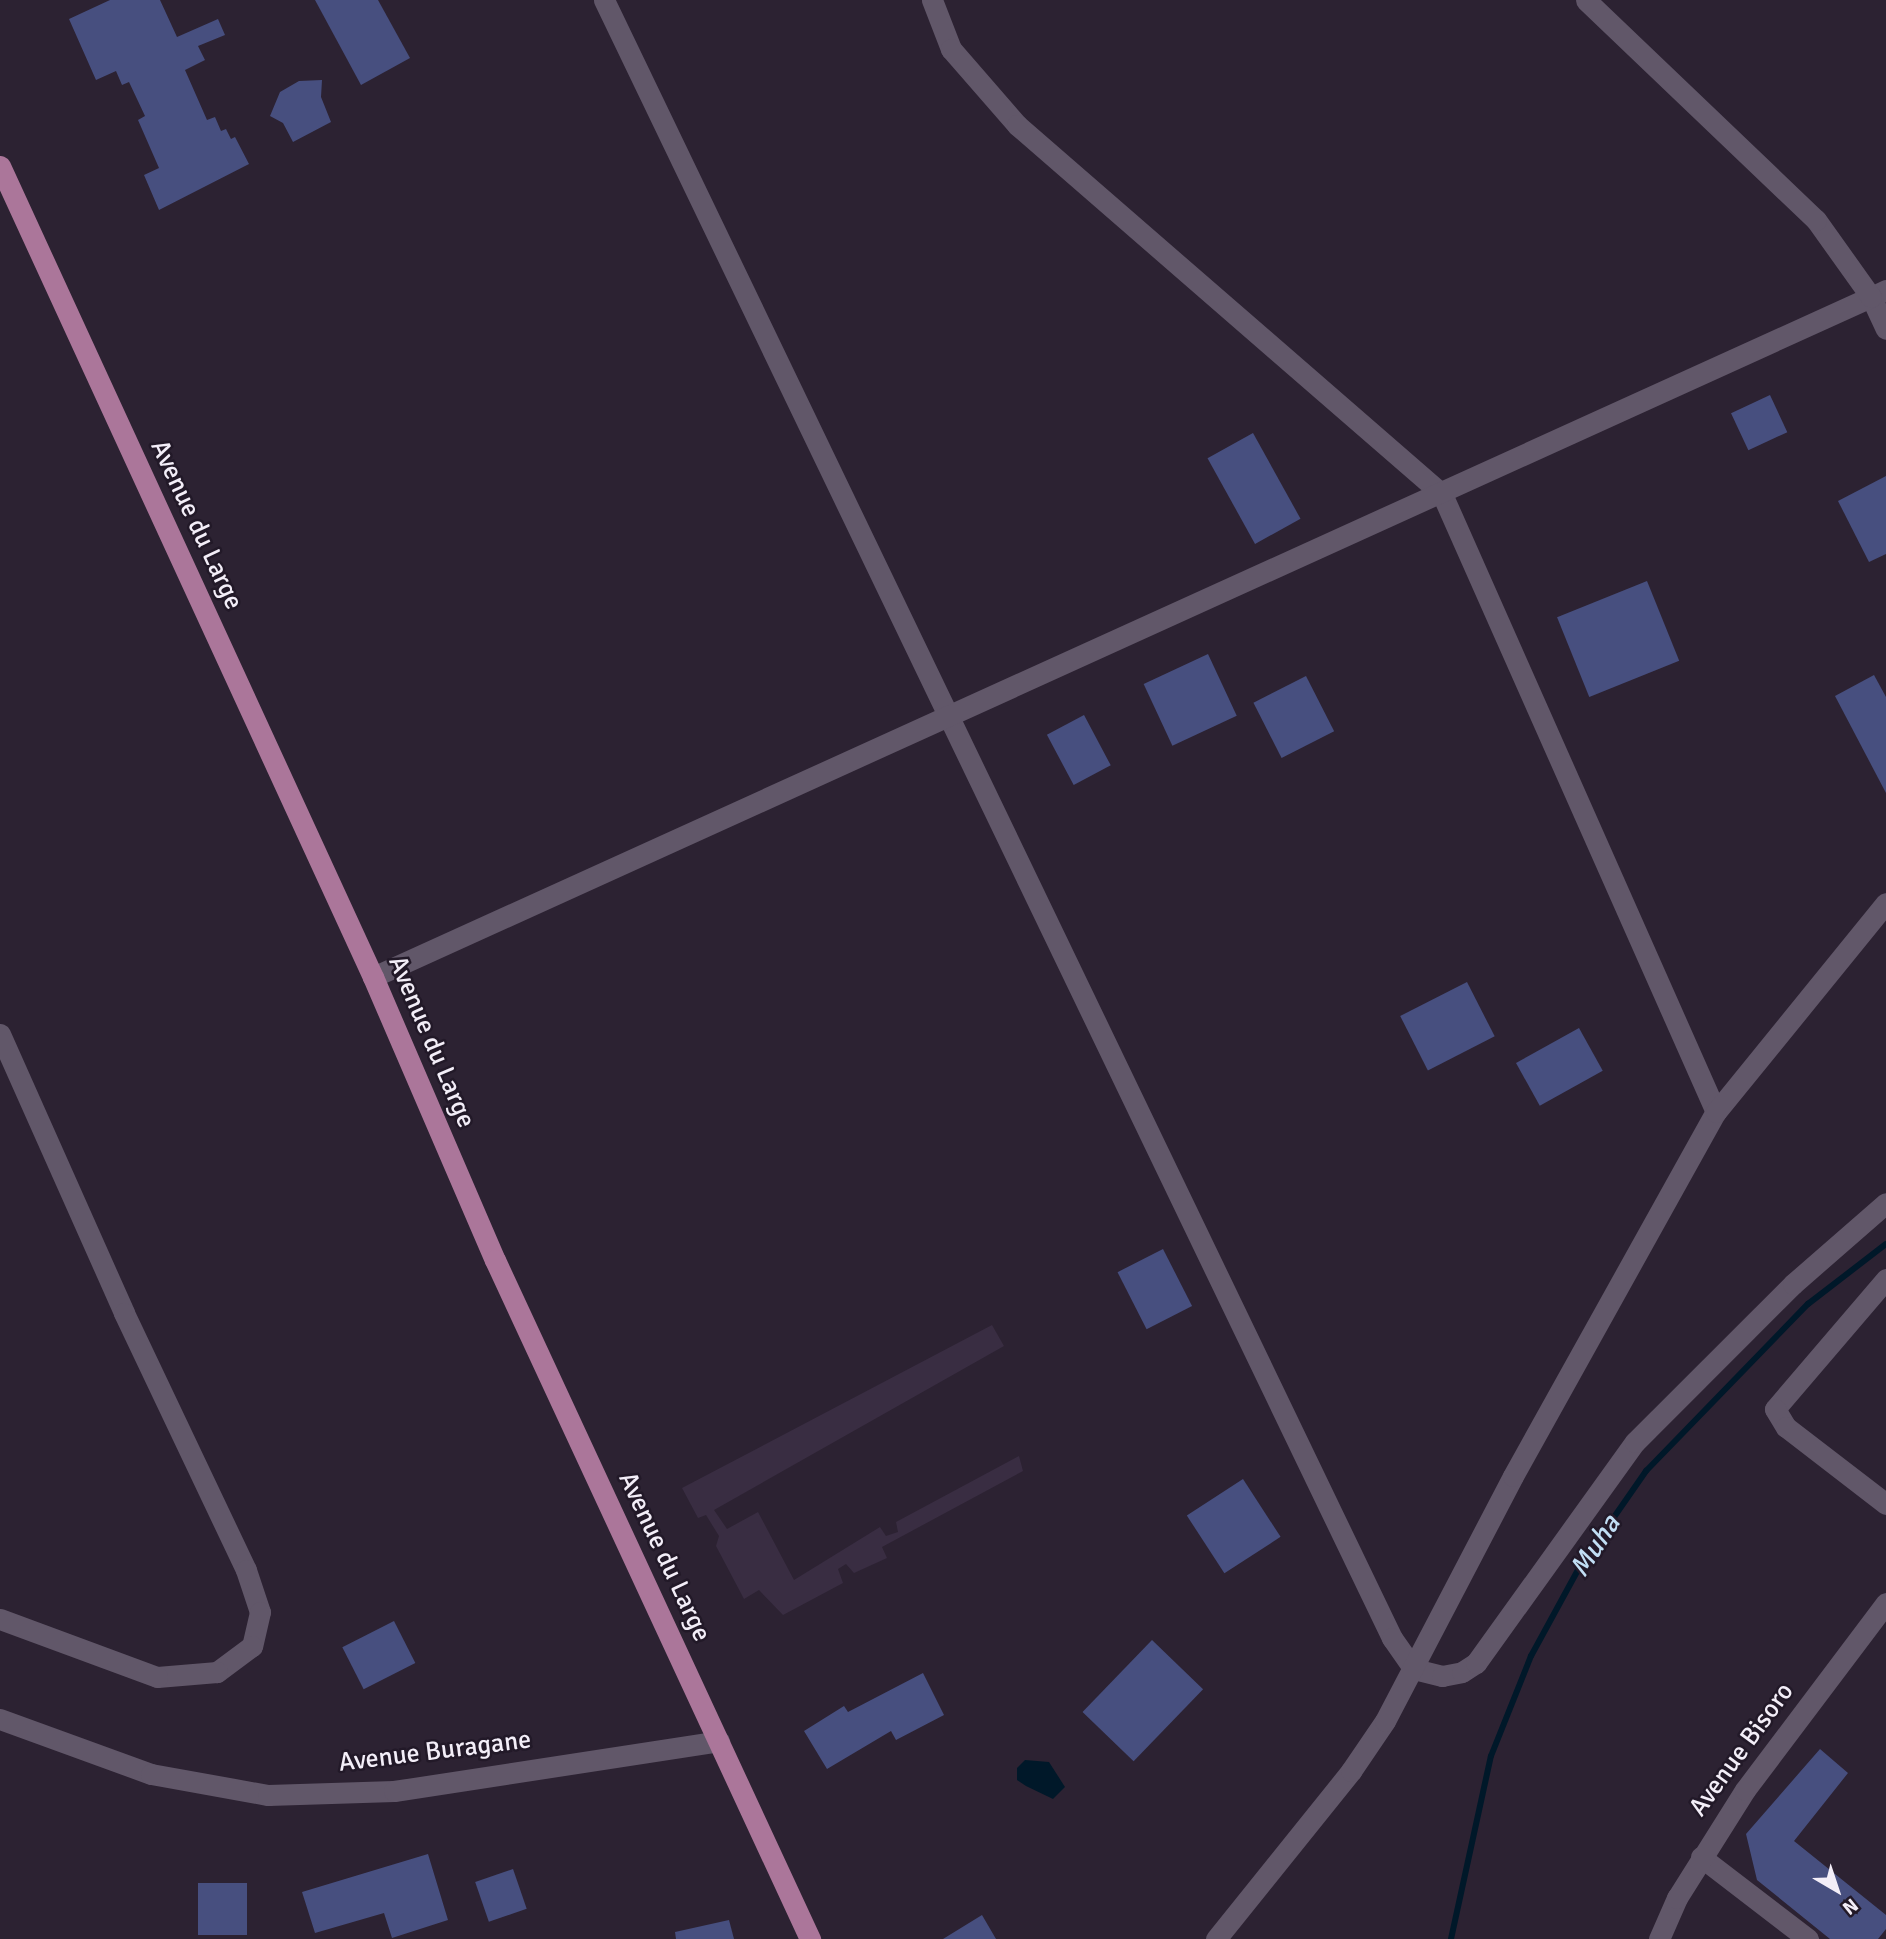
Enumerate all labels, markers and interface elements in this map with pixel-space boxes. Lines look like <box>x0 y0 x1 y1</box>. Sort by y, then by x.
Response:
street label: Avenue du Large <box>143 435 249 615</box>
street label: Avenue du Large <box>381 952 481 1132</box>
street label: Avenue du Large <box>611 1467 717 1647</box>
water label: Muha <box>1563 1509 1627 1583</box>
street label: Avenue Bisoro <box>1683 1677 1801 1823</box>
street label: Avenue Buragane <box>337 1725 533 1779</box>
north arrow <box>1802 1855 1872 1925</box>
text: N <box>1838 1893 1863 1920</box>

